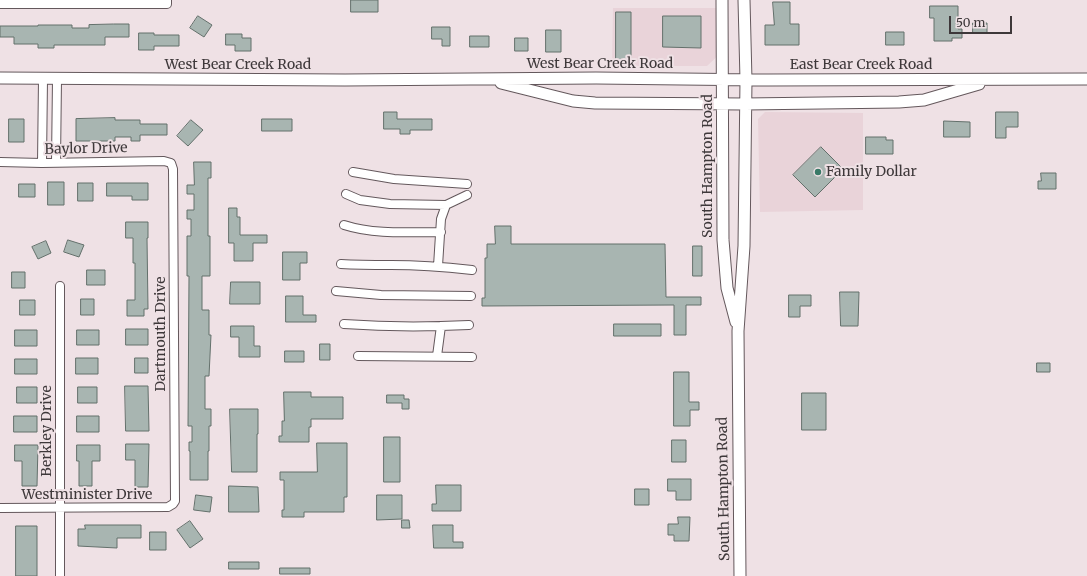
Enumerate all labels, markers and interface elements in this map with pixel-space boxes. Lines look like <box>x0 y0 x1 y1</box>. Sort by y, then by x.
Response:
scale bar <box>951 8 1014 34</box>
text: 50 m <box>956 15 985 30</box>
street label: West Bear Creek Road <box>527 56 673 72</box>
street label: West Bear Creek Road <box>165 57 311 73</box>
street label: East Bear Creek Road <box>790 57 932 73</box>
street label: South Hampton Road <box>700 94 716 238</box>
street label: Baylor Drive <box>44 140 128 158</box>
place label: Family Dollar <box>826 164 917 180</box>
marker: Family Dollar <box>813 167 823 177</box>
street label: Dartmouth Drive <box>153 277 169 391</box>
street label: Berkley Drive <box>39 385 55 477</box>
street label: South Hampton Road <box>714 417 734 561</box>
street label: Westminister Drive <box>22 487 152 503</box>

